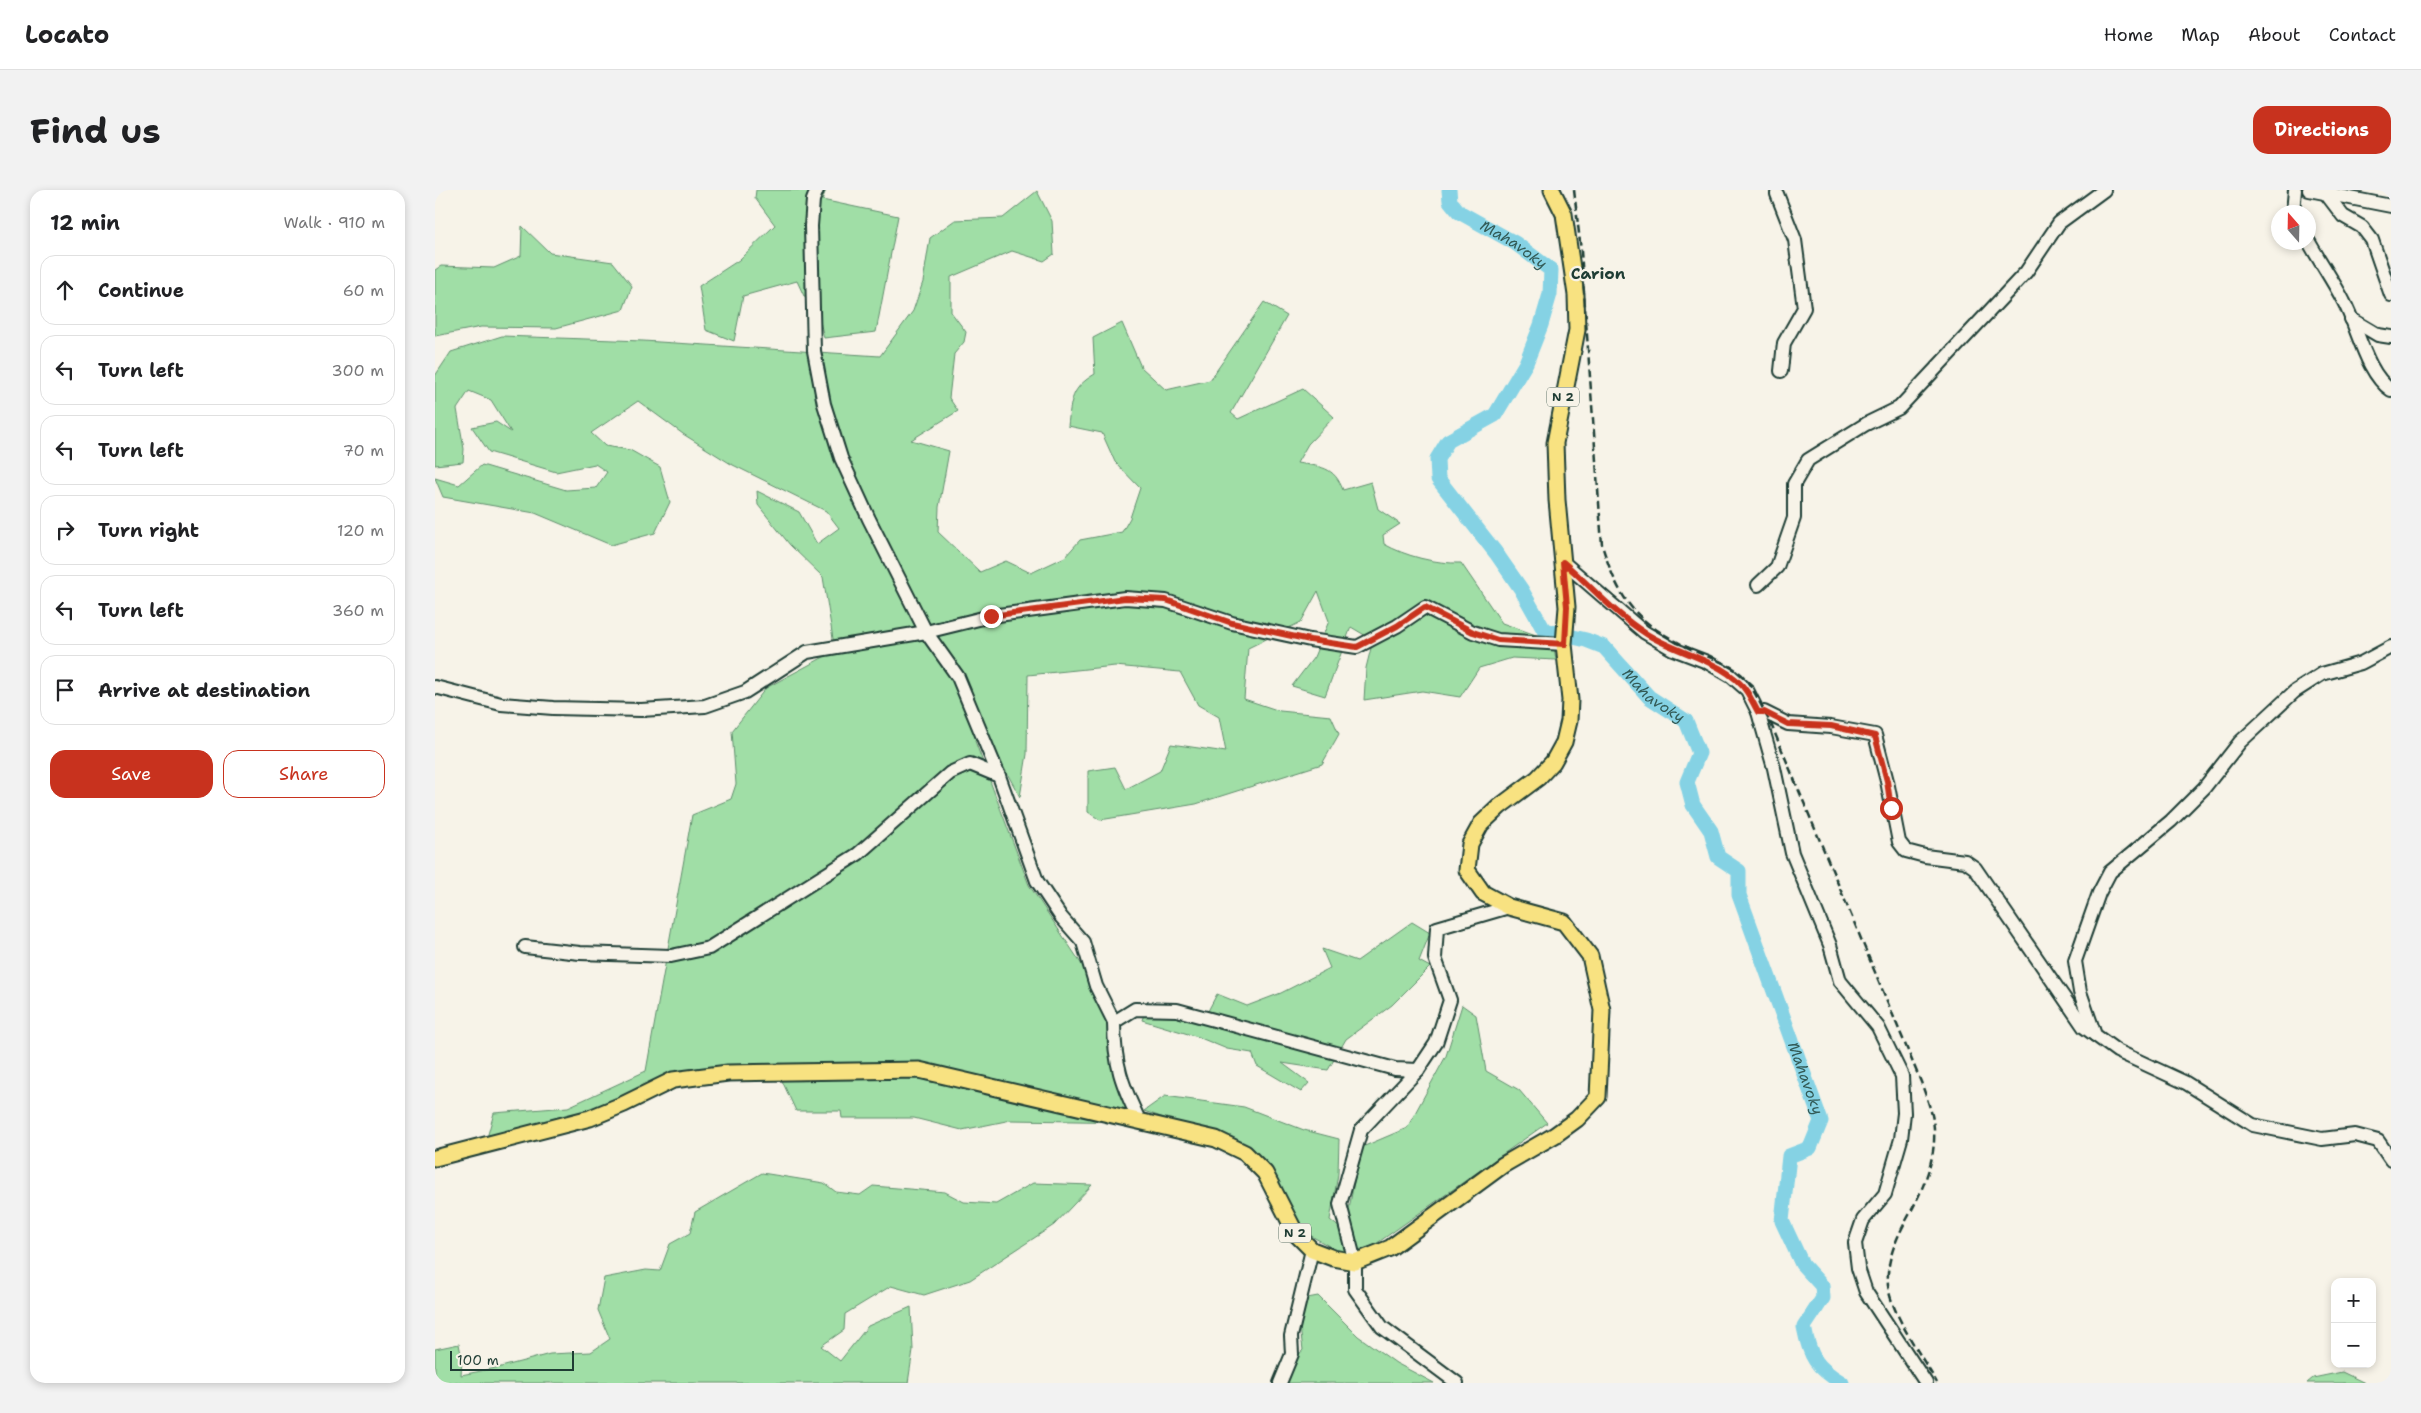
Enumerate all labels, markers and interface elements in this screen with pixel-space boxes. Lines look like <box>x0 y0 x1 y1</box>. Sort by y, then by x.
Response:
text: Locato <box>25 19 109 51</box>
text: Home <box>2104 23 2153 47</box>
text: Map <box>2181 23 2220 47</box>
text: About <box>2248 23 2301 47</box>
text: Contact <box>2329 23 2396 47</box>
button: Directions <box>2253 106 2391 154</box>
text: Find us <box>30 107 161 154</box>
north arrow <box>2271 205 2316 250</box>
text: 12 min <box>50 209 120 237</box>
text: Walk · 910 m <box>284 212 385 233</box>
water label: Mahavoky <box>1477 216 1551 274</box>
district label: Carion <box>1571 263 1626 284</box>
icon: ahead <box>51 276 79 304</box>
text: Continue <box>98 278 184 303</box>
text: 60 m <box>343 280 384 301</box>
icon: left <box>51 356 79 384</box>
text: Turn left <box>98 358 184 383</box>
text: 300 m <box>332 360 384 381</box>
road number: N 2 <box>1547 388 1579 406</box>
icon: left <box>51 436 79 464</box>
text: Turn left <box>98 438 184 463</box>
text: 70 m <box>343 440 384 461</box>
icon: right <box>51 516 79 544</box>
text: Turn right <box>98 518 199 543</box>
text: 120 m <box>337 520 384 541</box>
icon: left <box>51 596 79 624</box>
text: Turn left <box>98 598 184 623</box>
text: 360 m <box>332 600 384 621</box>
route end <box>980 605 1003 628</box>
water label: Mahavoky <box>1618 664 1689 728</box>
icon: arrive <box>51 676 79 704</box>
text: Arrive at destination <box>98 678 310 703</box>
button: Save <box>50 750 213 798</box>
button: Share <box>223 750 385 798</box>
route start <box>1880 797 1903 820</box>
water label: Mahavoky <box>1783 1039 1828 1117</box>
road number: N 2 <box>1279 1224 1311 1242</box>
map controls <box>2331 1278 2376 1368</box>
button: + <box>2331 1278 2376 1323</box>
button: − <box>2331 1323 2376 1368</box>
scale bar <box>450 1348 574 1371</box>
text: 100 m <box>457 1351 499 1369</box>

